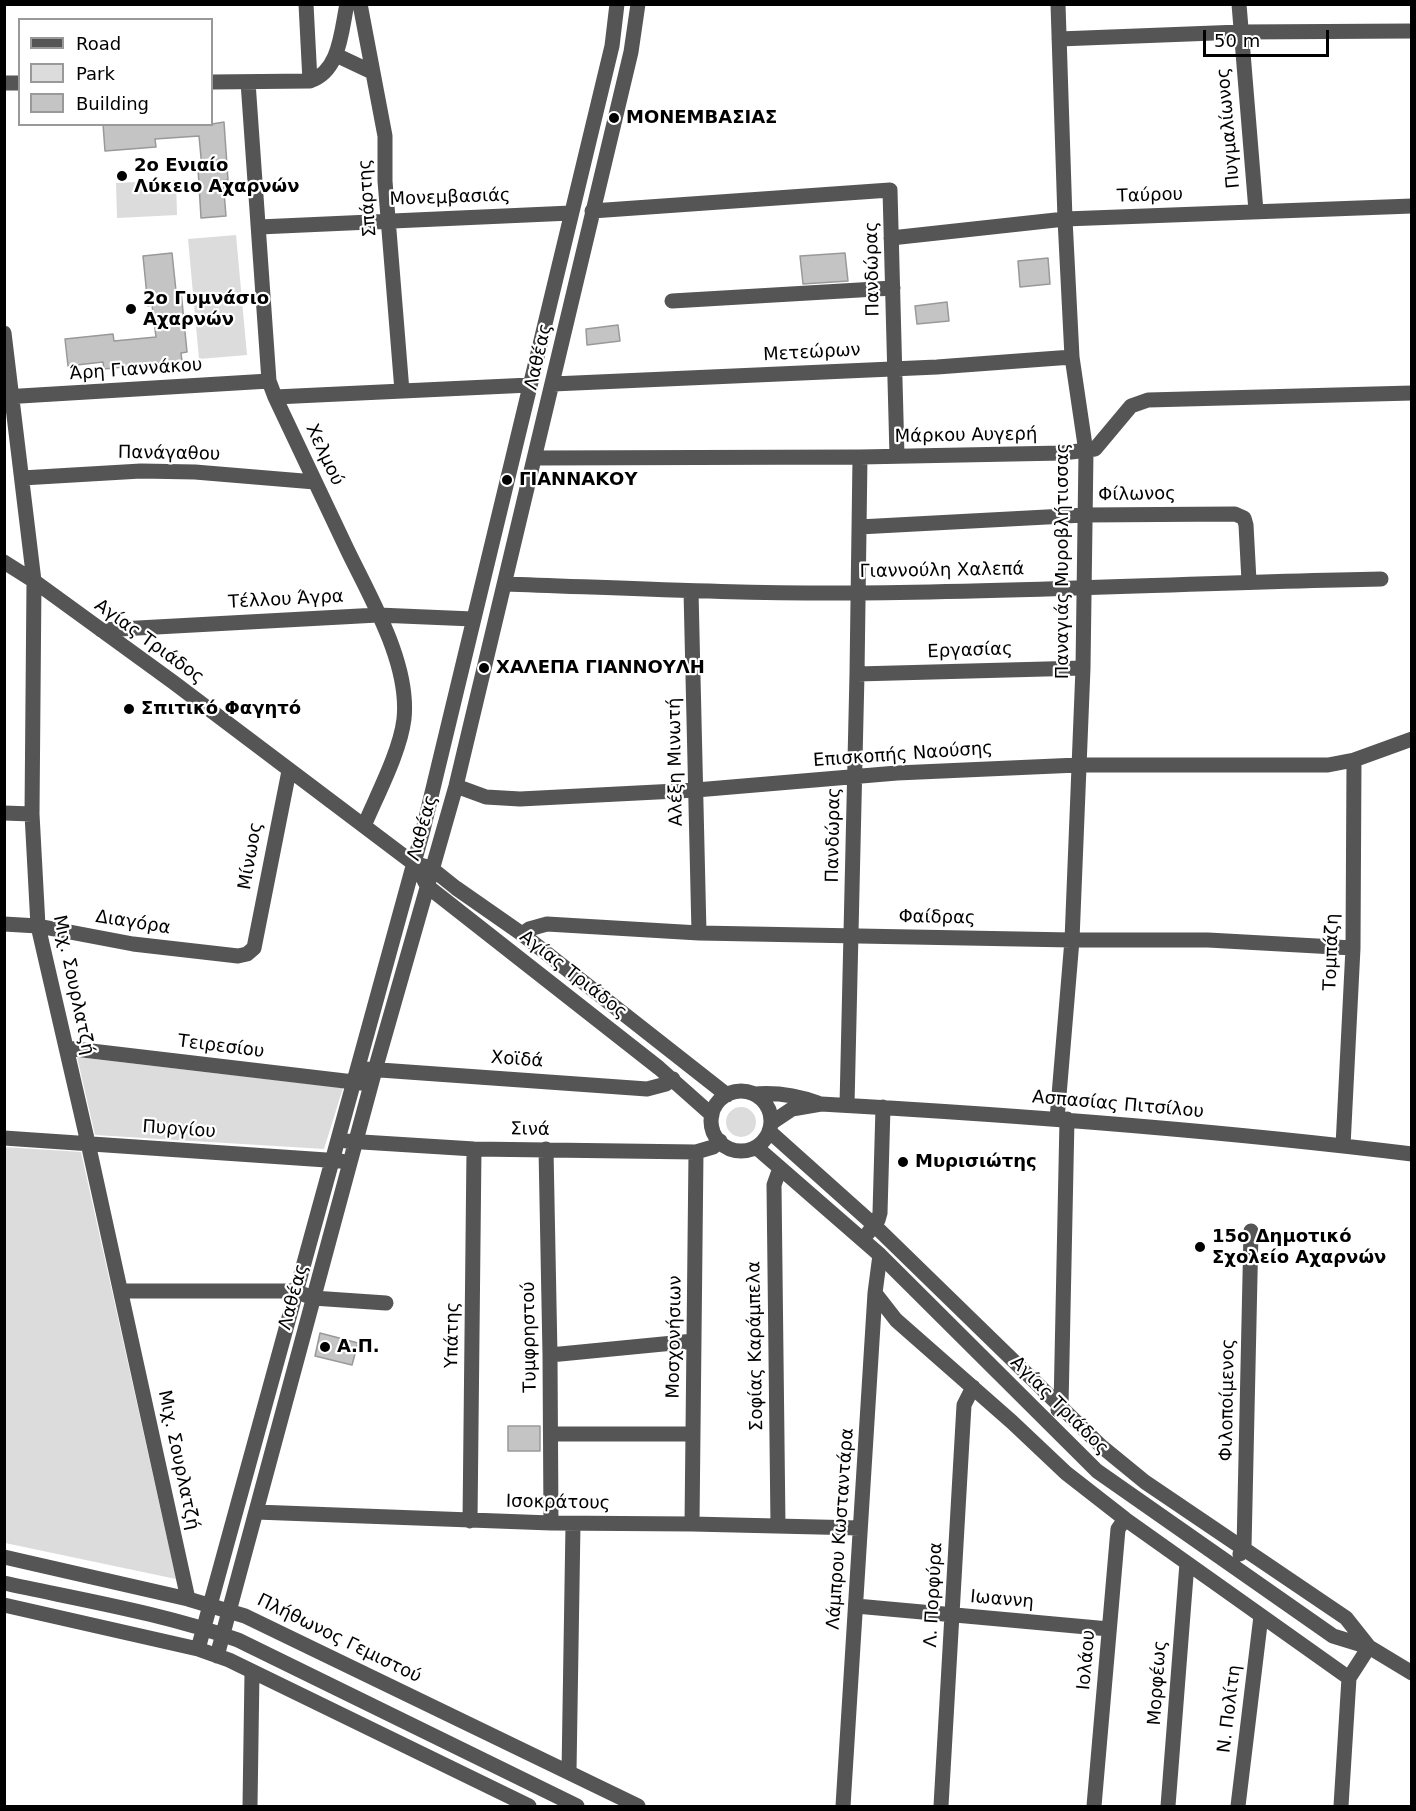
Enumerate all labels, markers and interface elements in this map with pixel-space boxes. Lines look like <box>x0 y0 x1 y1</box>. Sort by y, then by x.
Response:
legend <box>18 18 213 126</box>
scale bar <box>1206 18 1332 56</box>
text: 50 m <box>1214 30 1260 51</box>
text: Road <box>76 33 121 54</box>
text: Park <box>76 63 115 84</box>
street label: Πυγμαλίωνος <box>1213 67 1245 189</box>
text: Building <box>76 93 149 114</box>
place label: ΜΟΝΕΜΒΑΣΙΑΣ <box>626 107 777 129</box>
marker: ΜΟΝΕΜΒΑΣΙΑΣ <box>607 111 621 125</box>
place label: 2ο Ενιαίο Λύκειο Αχαρνών <box>134 155 299 198</box>
street label: Σπάρτης <box>354 158 382 238</box>
marker: 2ο Ενιαίο Λύκειο Αχαρνών <box>115 169 129 183</box>
street label: Ταύρου <box>1117 184 1183 208</box>
street label: Μονεμβασιάς <box>389 185 511 211</box>
street label: Πανδώρας <box>861 221 885 317</box>
place label: 2ο Γυμνάσιο Αχαρνών <box>143 288 269 330</box>
marker: 2ο Γυμνάσιο Αχαρνών <box>124 302 138 316</box>
street label: Λαθέας <box>521 322 557 392</box>
street label: Μετεώρων <box>763 340 861 366</box>
street label: Άρη Γιαννάκου <box>69 355 203 385</box>
street label: Χελμού <box>300 421 348 489</box>
street label: Μάρκου Αυγερή <box>895 424 1037 448</box>
street label: Πανάγαθου <box>118 442 220 466</box>
street label: Παναγιάς Μυροβλήτισσας <box>1052 443 1074 679</box>
place label: ΓΙΑΝΝΑΚΟΥ <box>519 469 637 491</box>
marker: ΓΙΑΝΝΑΚΟΥ <box>500 473 514 487</box>
street label: Φίλωνος <box>1098 484 1176 506</box>
street label: Γιαννούλη Χαλεπά <box>860 559 1024 583</box>
street label: Τέλλου Άγρα <box>228 586 344 614</box>
street label: Αγίας Τριάδος <box>90 595 208 689</box>
street label: Εργασίας <box>927 639 1013 663</box>
place label: ΧΑΛΕΠΑ ΓΙΑΝΝΟΥΛΗ <box>496 657 705 679</box>
marker: ΧΑΛΕΠΑ ΓΙΑΝΝΟΥΛΗ <box>477 661 491 675</box>
street label: Αλέξη Μινωτή <box>664 697 688 827</box>
place label: Σπιτικό Φαγητό <box>141 698 301 720</box>
marker: Σπιτικό Φαγητό <box>122 702 136 716</box>
street label: Επισκοπής Ναούσης <box>812 738 994 772</box>
street label: Πανδώρας <box>822 787 846 883</box>
street label: Λαθέας <box>403 793 443 863</box>
street label: Μίνωος <box>234 820 268 892</box>
street label: Διαγόρα <box>94 906 172 940</box>
street label: Φαίδρας <box>898 907 976 929</box>
street label: Μιχ. Σουρλατζή <box>48 913 98 1057</box>
street label: Τομπάζη <box>1320 913 1344 991</box>
street label: Αγίας Τριάδος <box>515 926 631 1024</box>
street label: Τειρεσίου <box>177 1031 265 1063</box>
street label: Χοϊδά <box>490 1047 544 1073</box>
street label: Ασπασίας Πιτσίλου <box>1031 1087 1205 1123</box>
street label: Πυργίου <box>142 1117 216 1143</box>
street label: Σινά <box>510 1119 550 1141</box>
place label: Μυρισιώτης <box>915 1151 1037 1173</box>
marker: Μυρισιώτης <box>896 1155 910 1169</box>
place label: 15ο Δημοτικό Σχολείο Αχαρνών <box>1212 1226 1386 1268</box>
marker: 15ο Δημοτικό Σχολείο Αχαρνών <box>1193 1240 1207 1254</box>
street label: Σοφίας Καράμπελα <box>744 1261 768 1431</box>
street label: Λαθέας <box>275 1262 313 1332</box>
street label: Μοσχονήσιων <box>663 1275 687 1399</box>
street label: Τυμφρηστού <box>518 1281 542 1393</box>
street label: Υπάτης <box>442 1302 464 1368</box>
place label: Α.Π. <box>337 1336 380 1358</box>
street label: Φιλοποίμενος <box>1216 1338 1240 1462</box>
marker: Α.Π. <box>318 1340 332 1354</box>
street label: Αγίας Τριάδος <box>1005 1352 1113 1460</box>
street label: Μιχ. Σουρλατζή <box>153 1388 203 1532</box>
street label: Λάμπρου Κωσταντάρα <box>823 1427 859 1631</box>
street label: Ισοκράτους <box>506 1491 610 1515</box>
street label: Λ. Πορφύρα <box>920 1542 948 1648</box>
street label: Ιωαννη <box>969 1586 1035 1614</box>
street label: Πλήθωνος Γεμιστού <box>253 1590 425 1688</box>
street label: Ιολάου <box>1074 1629 1100 1691</box>
street label: Μορφέως <box>1144 1640 1172 1726</box>
street label: Ν. Πολίτη <box>1214 1664 1246 1754</box>

